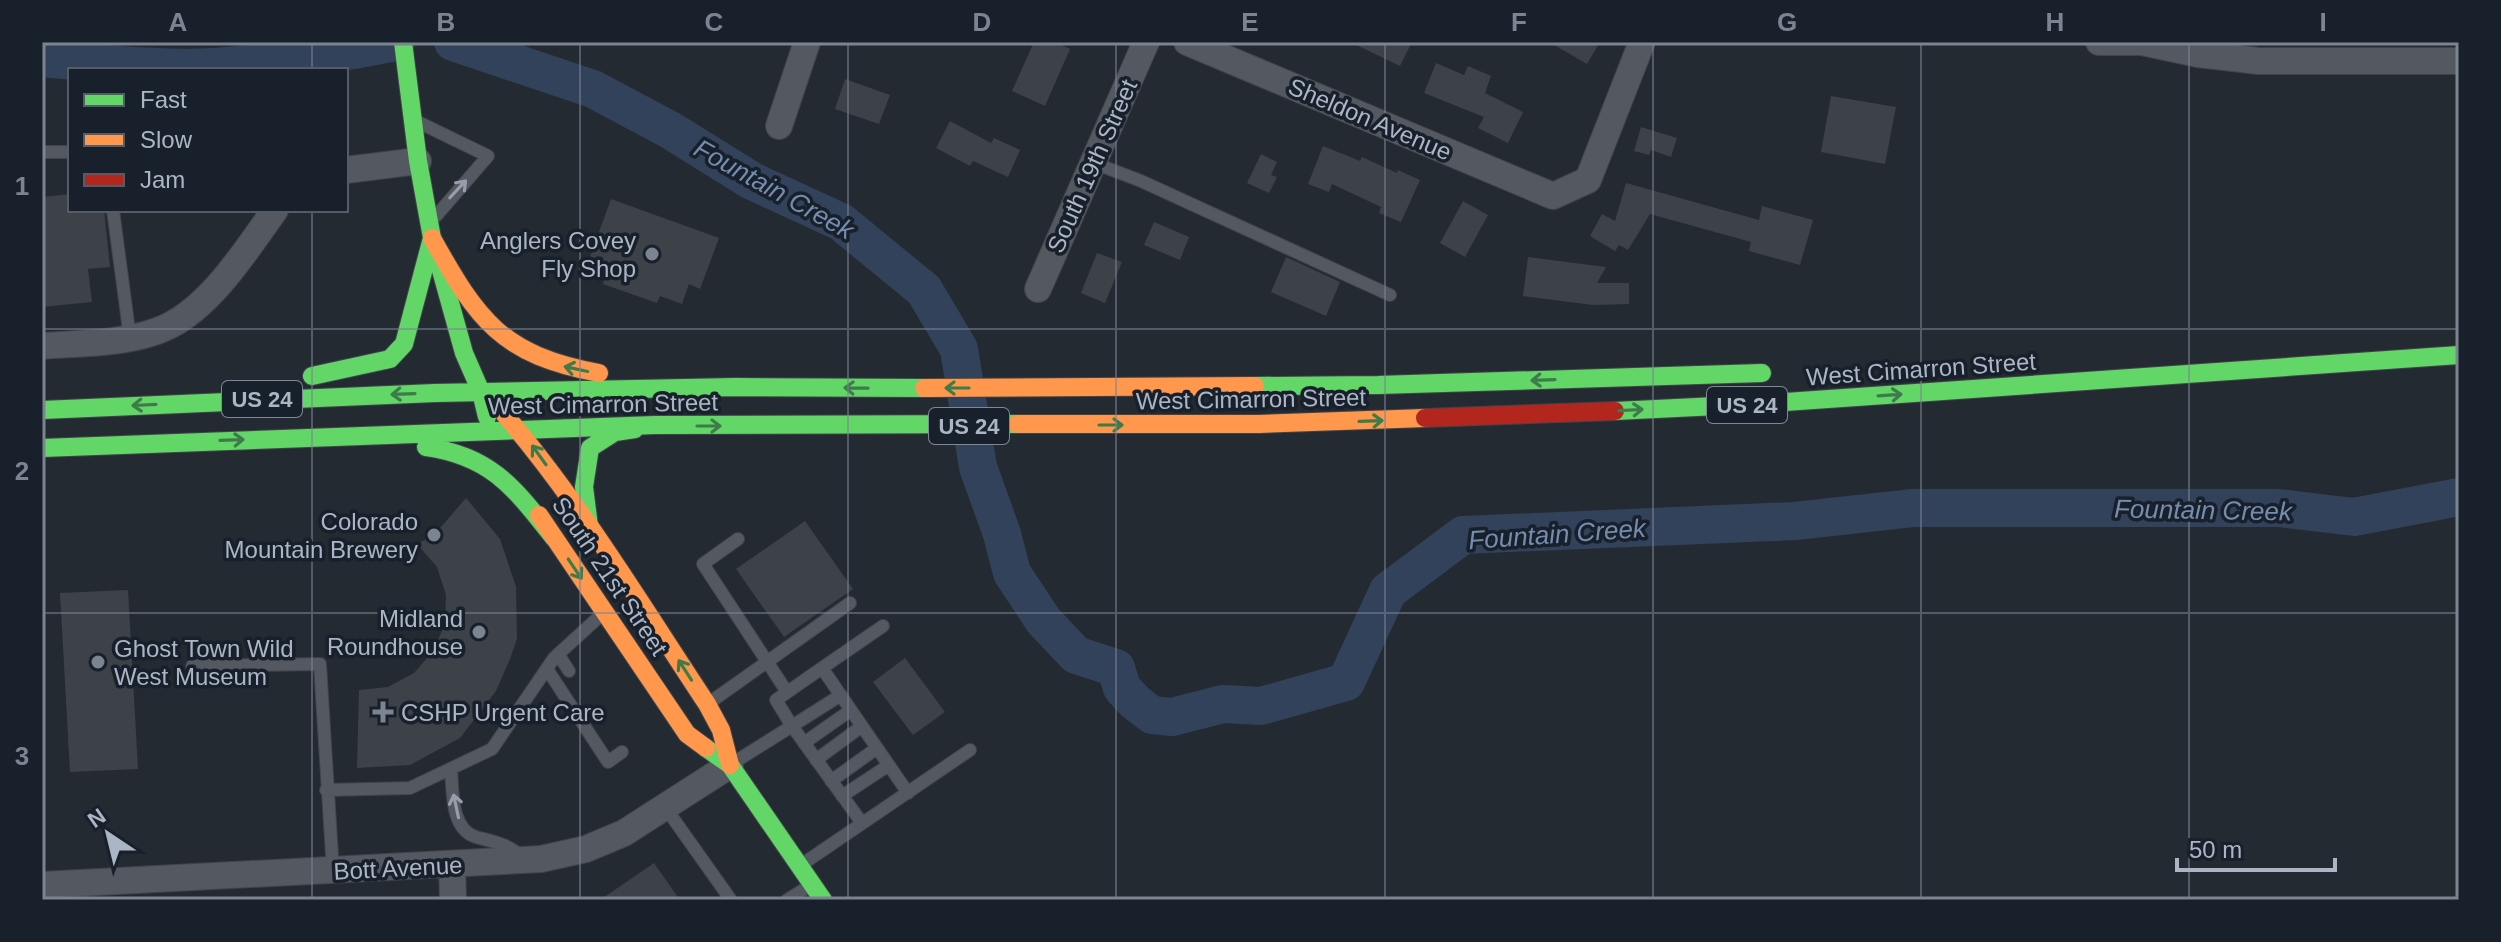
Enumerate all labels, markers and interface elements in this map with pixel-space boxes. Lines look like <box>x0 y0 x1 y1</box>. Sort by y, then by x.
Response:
text: A <box>169 7 188 37</box>
text: B <box>437 7 455 37</box>
text: C <box>705 7 724 37</box>
text: D <box>973 7 991 37</box>
text: E <box>1241 7 1259 37</box>
text: F <box>1511 7 1527 37</box>
text: G <box>1777 7 1797 37</box>
text: H <box>2046 7 2064 37</box>
text: I <box>2319 7 2327 37</box>
legend <box>68 68 348 212</box>
street label: Sheldon Avenue <box>1284 73 1456 165</box>
street label: South 19th Street <box>1042 75 1142 257</box>
text: Fast <box>140 86 187 113</box>
text: Slow <box>140 126 193 153</box>
water label: Fountain Creek <box>689 133 861 246</box>
text: Jam <box>140 166 185 193</box>
text: 1 <box>15 171 29 201</box>
one-way arrow <box>449 180 467 200</box>
place label: Anglers Covey Fly Shop <box>480 227 636 282</box>
marker: Anglers Covey Fly Shop <box>643 245 661 263</box>
street label: West Cimarron Street <box>1805 347 2037 390</box>
one-way arrow <box>564 361 589 376</box>
one-way arrow <box>1530 373 1557 388</box>
one-way arrow <box>843 380 870 396</box>
one-way arrow <box>944 380 971 396</box>
road number: US 24 <box>222 381 302 417</box>
street label: West Cimarron Street <box>1136 383 1367 415</box>
one-way arrow <box>390 386 417 402</box>
road number: US 24 <box>1707 387 1787 423</box>
one-way arrow <box>1876 387 1903 402</box>
street label: West Cimarron Street <box>488 388 719 420</box>
one-way arrow <box>131 398 158 413</box>
one-way arrow <box>1617 403 1644 418</box>
road number: US 24 <box>929 408 1009 444</box>
one-way arrow <box>1357 413 1384 428</box>
one-way arrow <box>1097 417 1124 433</box>
one-way arrow <box>695 418 722 434</box>
one-way arrow <box>218 433 245 448</box>
one-way arrow <box>530 445 547 467</box>
text: 2 <box>15 456 29 486</box>
street label: South 21st Street <box>547 492 673 661</box>
water label: Fountain Creek <box>2114 493 2294 527</box>
place label: Colorado Mountain Brewery <box>225 508 418 563</box>
water label: Fountain Creek <box>1467 513 1649 555</box>
marker: Colorado Mountain Brewery <box>425 526 443 544</box>
one-way arrow <box>567 557 583 579</box>
place label: Midland Roundhouse <box>327 605 463 660</box>
marker: Midland Roundhouse <box>470 623 488 641</box>
place label: Ghost Town Wild West Museum <box>114 635 294 690</box>
marker: Ghost Town Wild West Museum <box>89 653 107 671</box>
one-way arrow <box>677 659 693 682</box>
place label: CSHP Urgent Care <box>401 699 605 726</box>
marker: CSHP Urgent Care <box>372 701 394 723</box>
text: 3 <box>15 741 29 771</box>
north arrow <box>68 794 148 874</box>
one-way arrow <box>448 794 463 820</box>
text: N <box>83 803 110 833</box>
scale bar <box>2177 822 2335 872</box>
text: 50 m <box>2189 836 2242 863</box>
street label: Bott Avenue <box>333 851 463 885</box>

